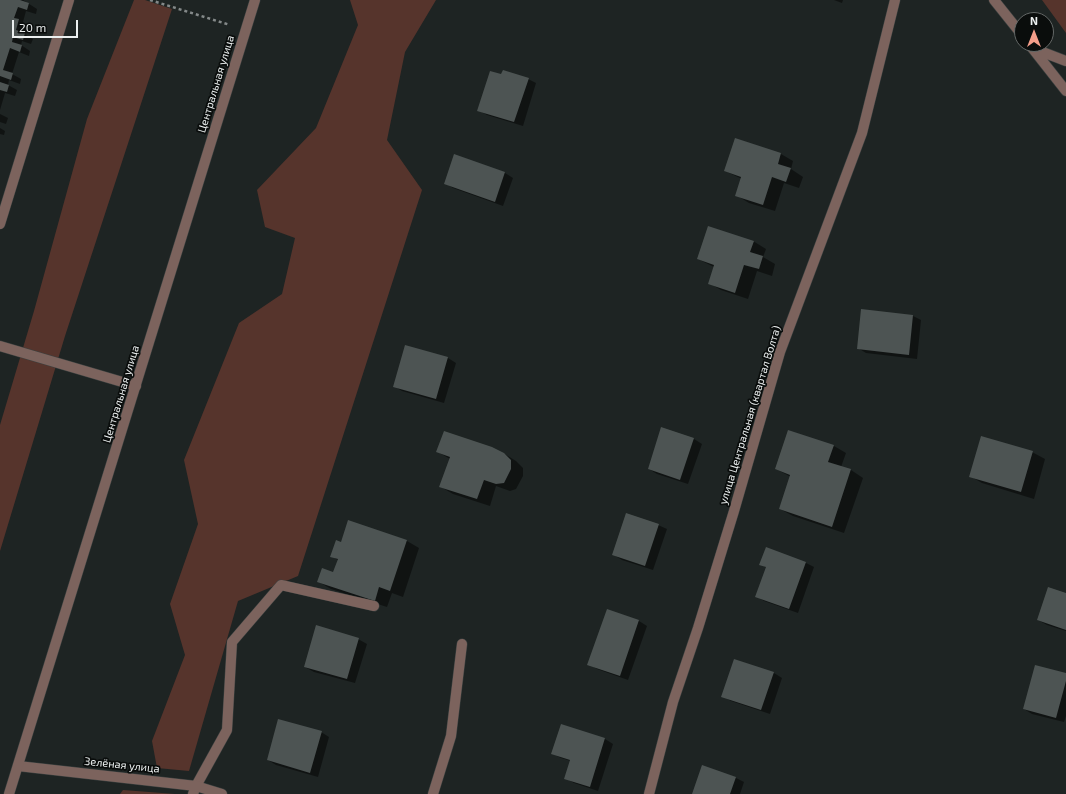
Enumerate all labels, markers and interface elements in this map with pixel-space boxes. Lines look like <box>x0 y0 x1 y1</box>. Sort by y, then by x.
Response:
scale bar <box>14 12 80 38</box>
north arrow <box>1014 12 1054 52</box>
text: N <box>1030 14 1038 27</box>
text: 20 m <box>19 20 46 34</box>
street label: Центральная улица <box>195 34 237 134</box>
street label: улица Центральная (квартал Волта) <box>716 324 784 506</box>
street label: Центральная улица <box>100 344 142 444</box>
street label: Зелёная улица <box>84 754 160 776</box>

